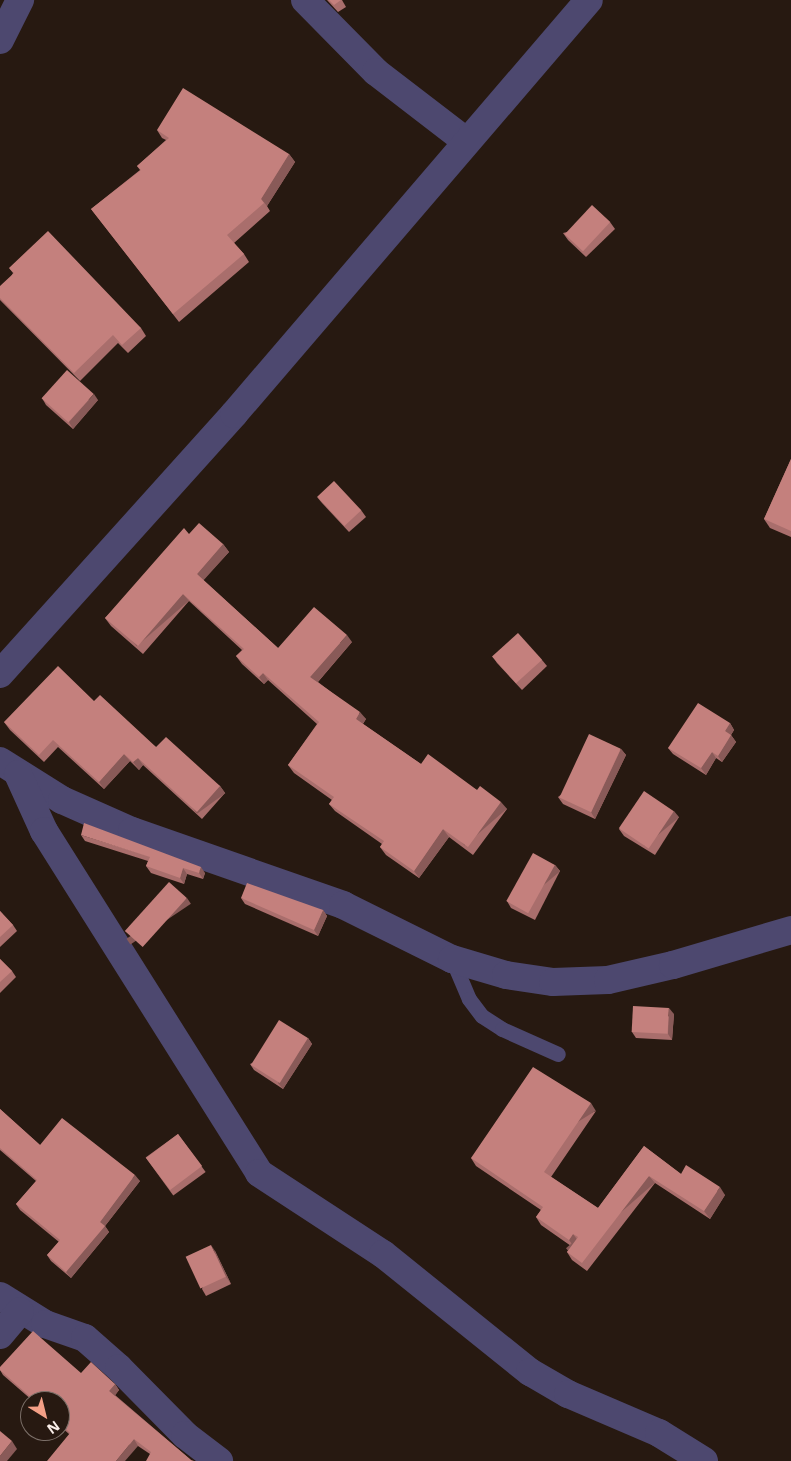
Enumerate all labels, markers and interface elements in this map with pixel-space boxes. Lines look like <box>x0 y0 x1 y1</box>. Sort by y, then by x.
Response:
north arrow <box>20 1391 70 1441</box>
text: N <box>43 1417 64 1439</box>

